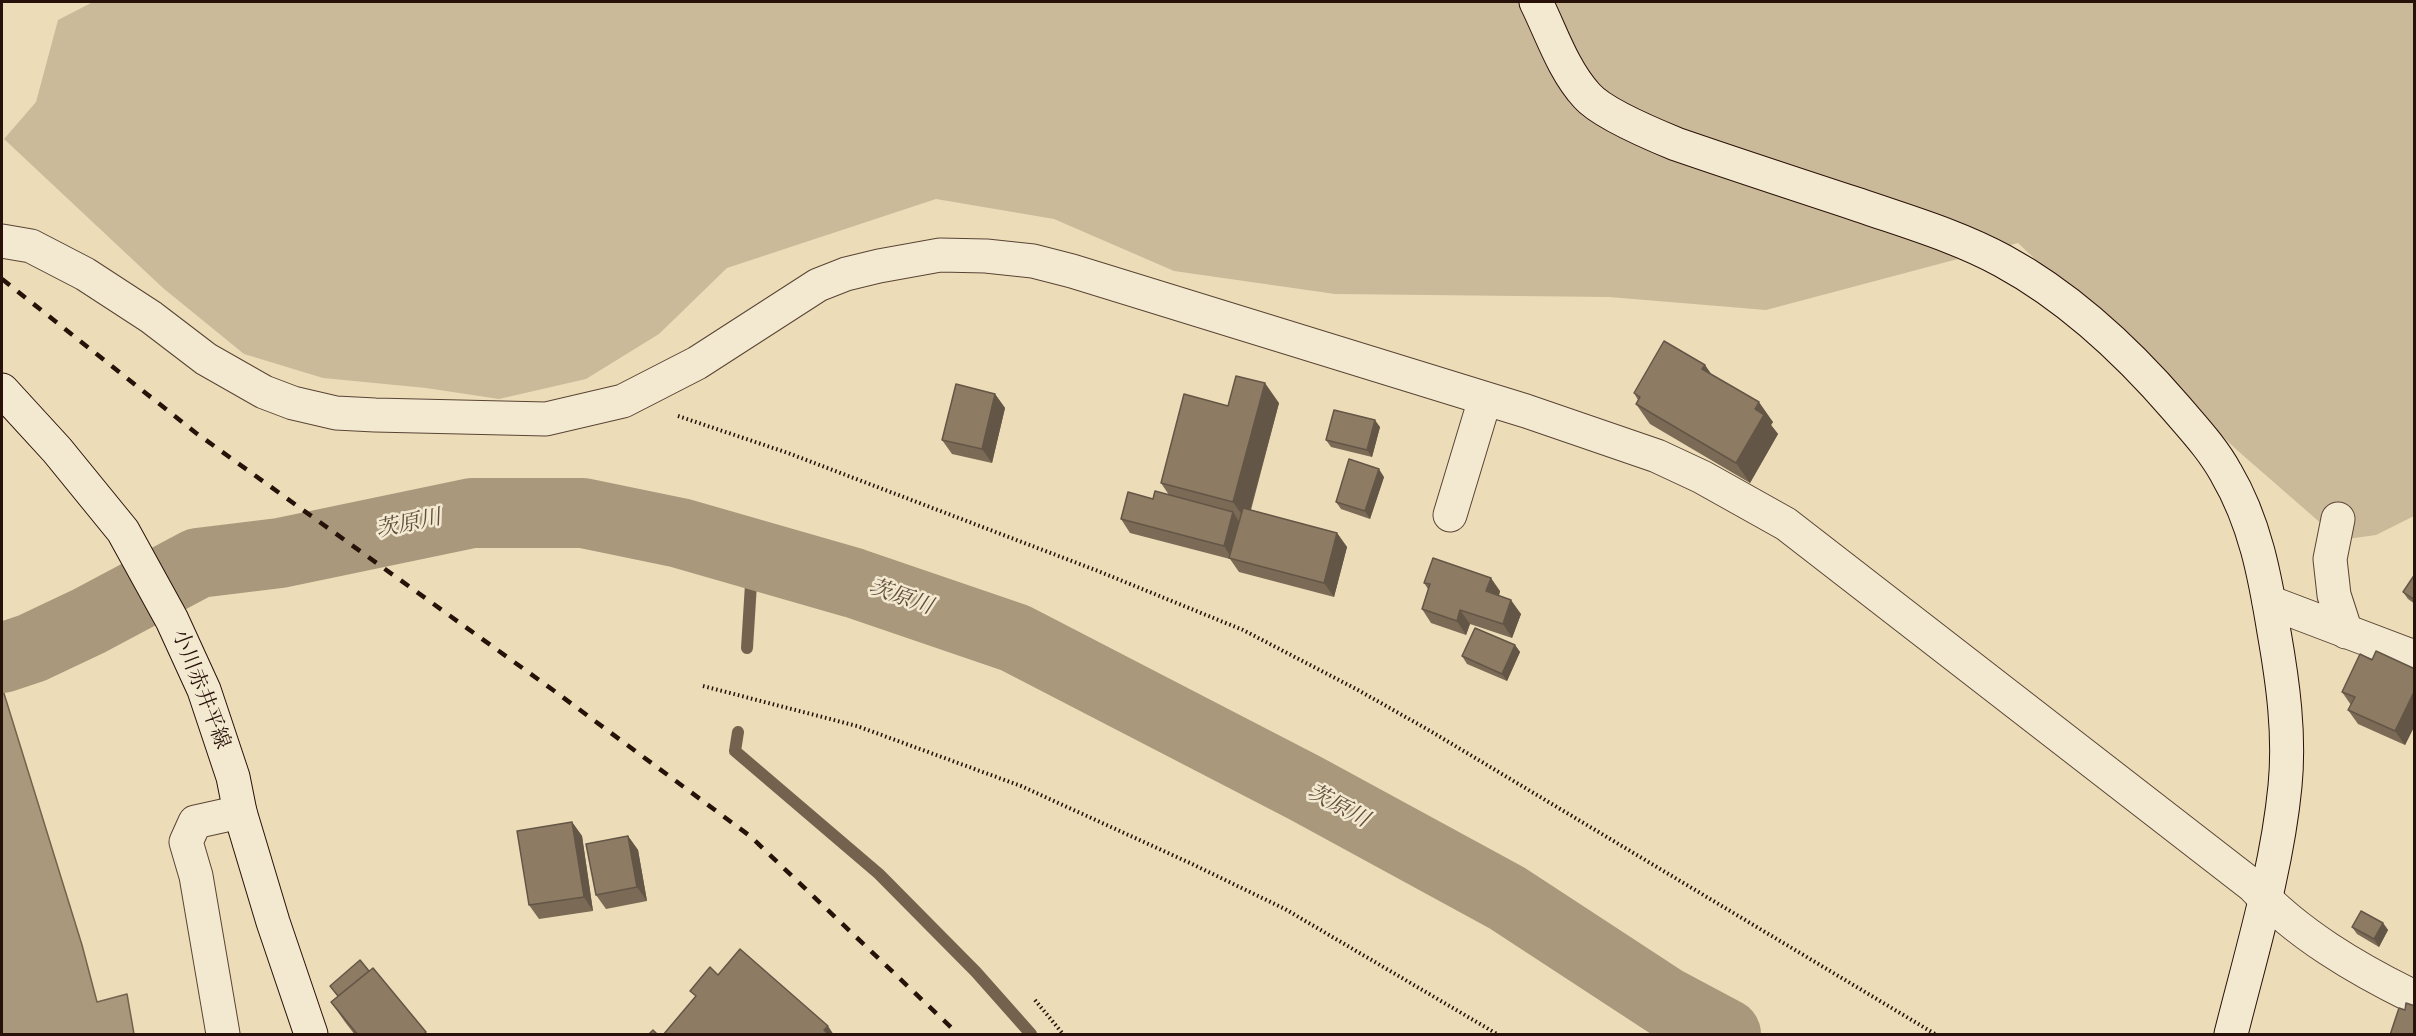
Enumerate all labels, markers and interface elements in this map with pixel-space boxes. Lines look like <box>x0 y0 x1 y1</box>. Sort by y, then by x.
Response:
water label: 茨原川 <box>374 506 444 546</box>
water label: 茨原川 <box>865 576 935 622</box>
street label: 小川赤井平線 <box>165 627 233 753</box>
water label: 茨原川 <box>1302 781 1372 835</box>

